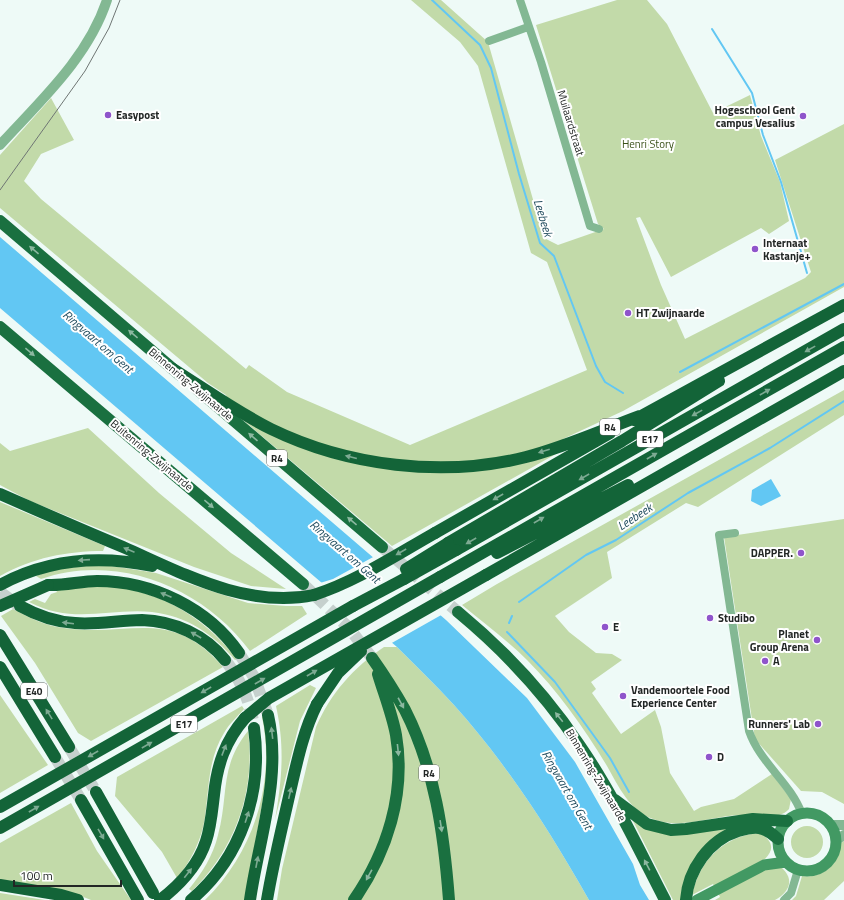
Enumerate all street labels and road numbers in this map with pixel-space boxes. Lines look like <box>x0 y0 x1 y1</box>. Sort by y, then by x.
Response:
street label: Muilaardstraat <box>553 88 589 158</box>
street label: Binnenring-Zwijnaarde <box>145 344 237 424</box>
street label: Buitenring-Zwijnaarde <box>107 416 197 495</box>
road number: R4 <box>600 419 620 435</box>
road number: E17 <box>637 431 663 447</box>
road number: R4 <box>267 450 287 466</box>
road number: E40 <box>21 683 47 699</box>
road number: E17 <box>171 716 197 732</box>
street label: Binnenring-Zwijnaarde <box>562 726 630 825</box>
road number: R4 <box>419 765 439 781</box>

